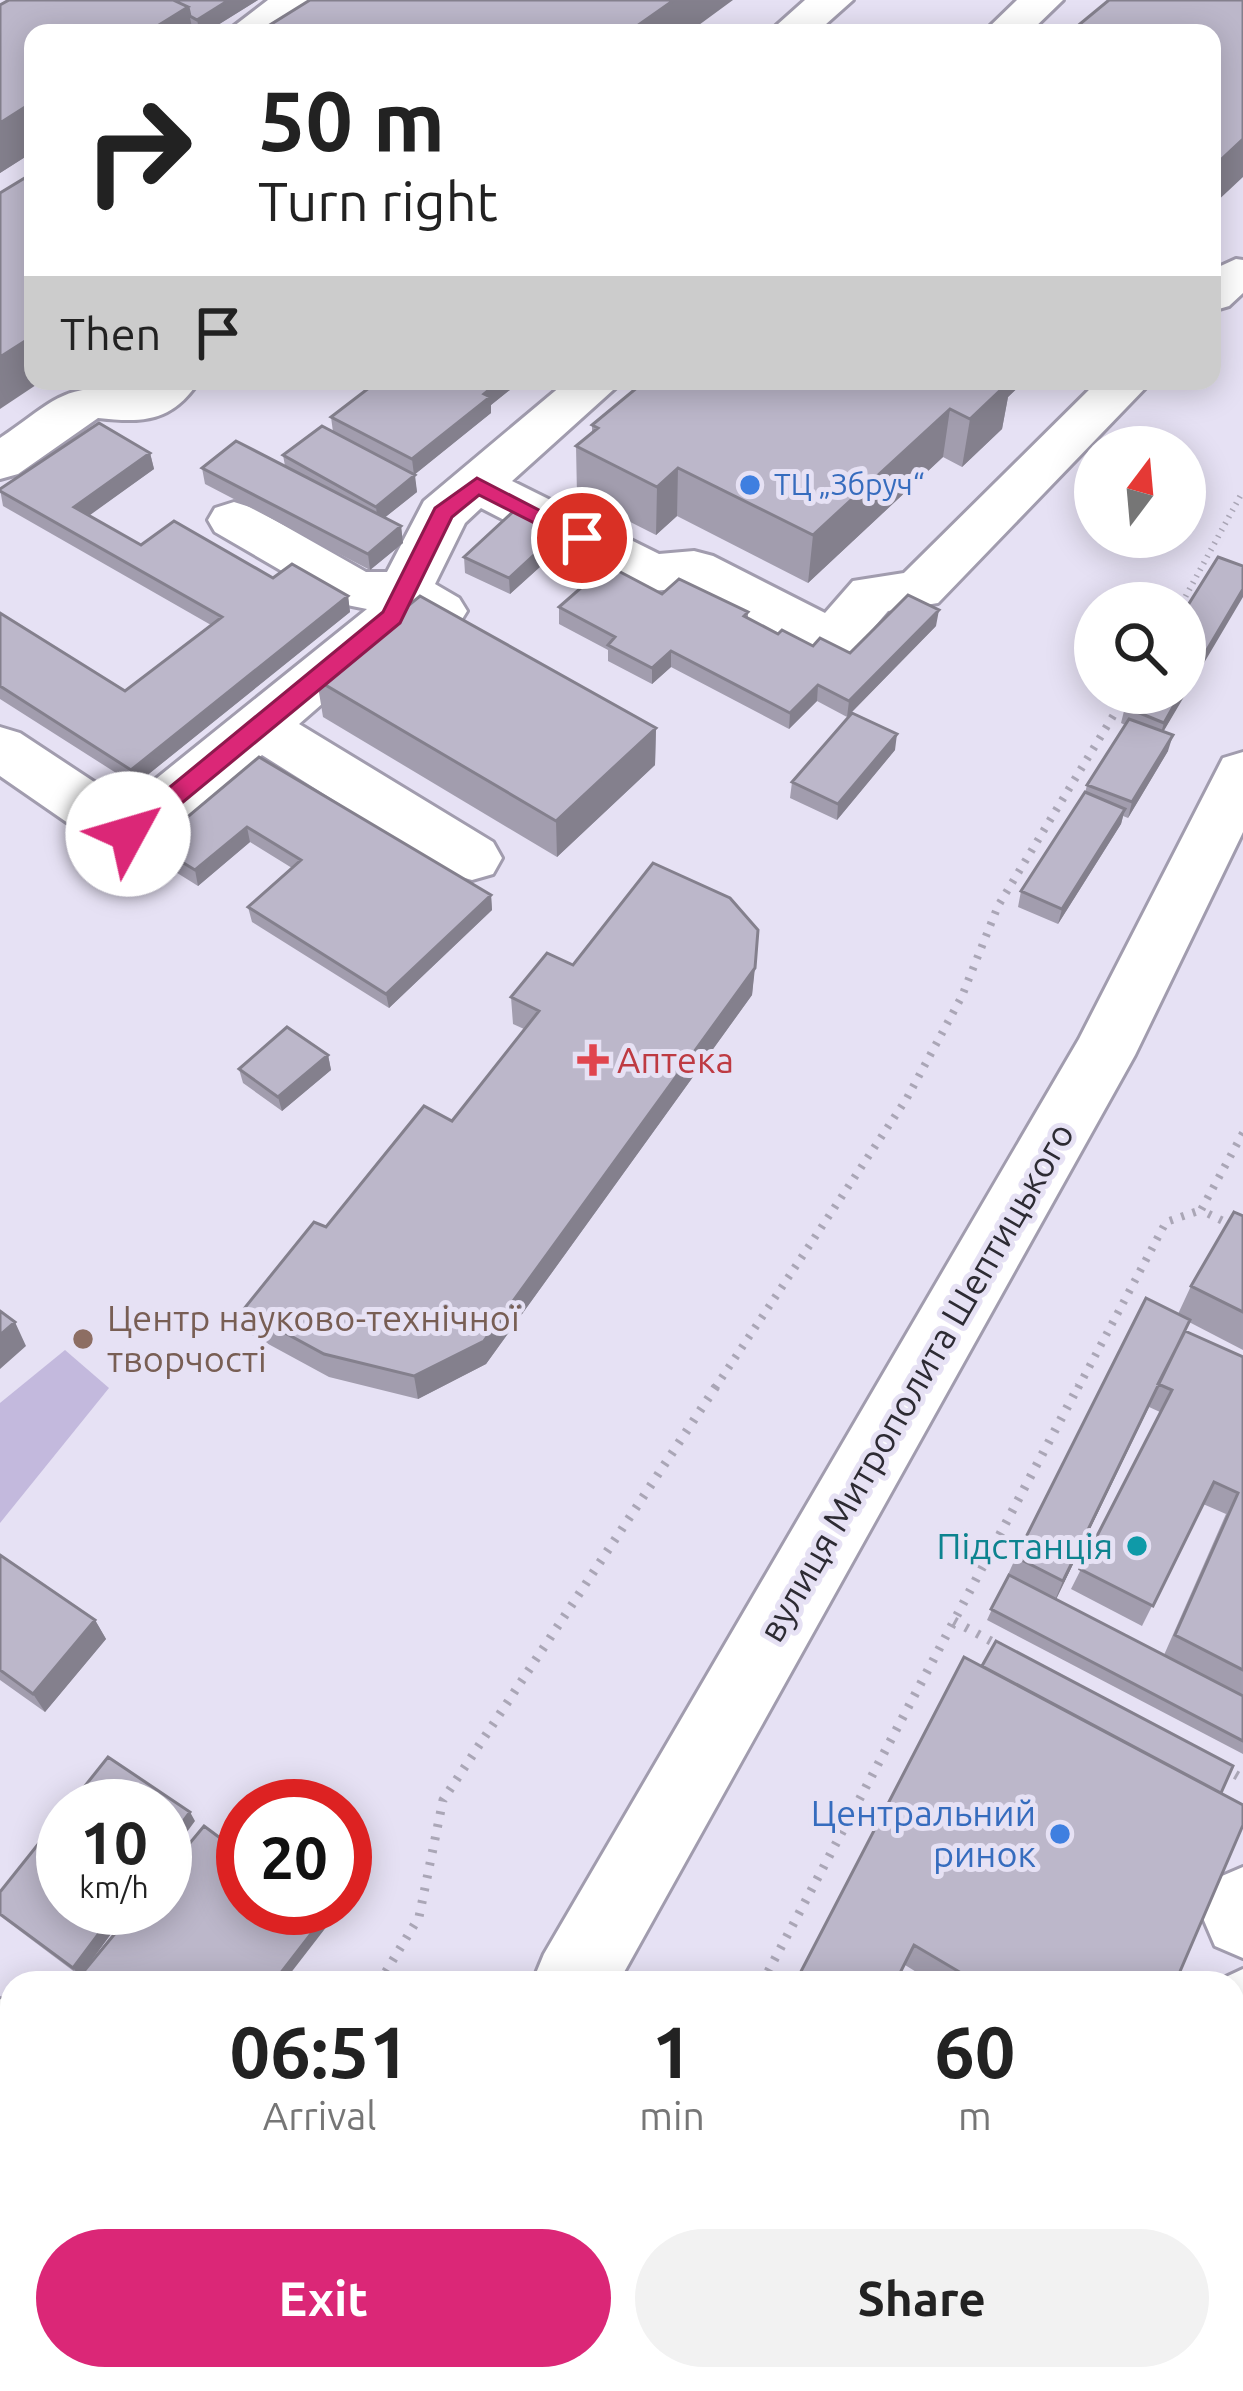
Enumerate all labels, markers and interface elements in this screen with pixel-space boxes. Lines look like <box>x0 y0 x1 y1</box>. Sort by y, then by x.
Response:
icon: right <box>60 72 216 228</box>
text: 50 m <box>258 73 445 167</box>
text: Turn right <box>258 171 498 231</box>
icon: arrive <box>185 300 251 366</box>
text: Then <box>60 308 161 359</box>
north arrow <box>1074 426 1206 558</box>
map controls <box>1074 426 1206 714</box>
place label: ТЦ „Збруч“ <box>774 467 925 501</box>
marker: ТЦ „Збруч“ <box>737 472 763 498</box>
pin <box>531 487 633 589</box>
icon: arrive <box>549 505 615 571</box>
button: search <box>1074 582 1206 714</box>
position arrow <box>65 771 191 897</box>
place label: Аптека <box>617 1039 734 1080</box>
marker: Аптека <box>580 1047 606 1073</box>
street label: вулиця Митрополита Шептицького <box>750 1115 1081 1648</box>
place label: Центр науково-технічної творчості <box>107 1297 521 1379</box>
marker: Центр науково-технічної творчості <box>70 1326 96 1352</box>
place label: Підстанція <box>937 1525 1113 1566</box>
marker: Підстанція <box>1124 1533 1150 1559</box>
speed limit sign: 20 <box>216 1779 372 1935</box>
place label: Центральний ринок <box>811 1792 1036 1874</box>
text: 10 <box>80 1808 148 1875</box>
marker: Центральний ринок <box>1047 1821 1073 1847</box>
text: km/h <box>79 1870 149 1904</box>
text: 06:51 <box>230 2011 410 2092</box>
text: 1 <box>652 2011 692 2092</box>
text: 60 <box>934 2011 1015 2092</box>
text: Arrival <box>263 2094 376 2137</box>
text: min <box>639 2094 705 2137</box>
text: m <box>958 2094 992 2137</box>
button: Exit <box>36 2229 611 2367</box>
button: Share <box>635 2229 1209 2367</box>

